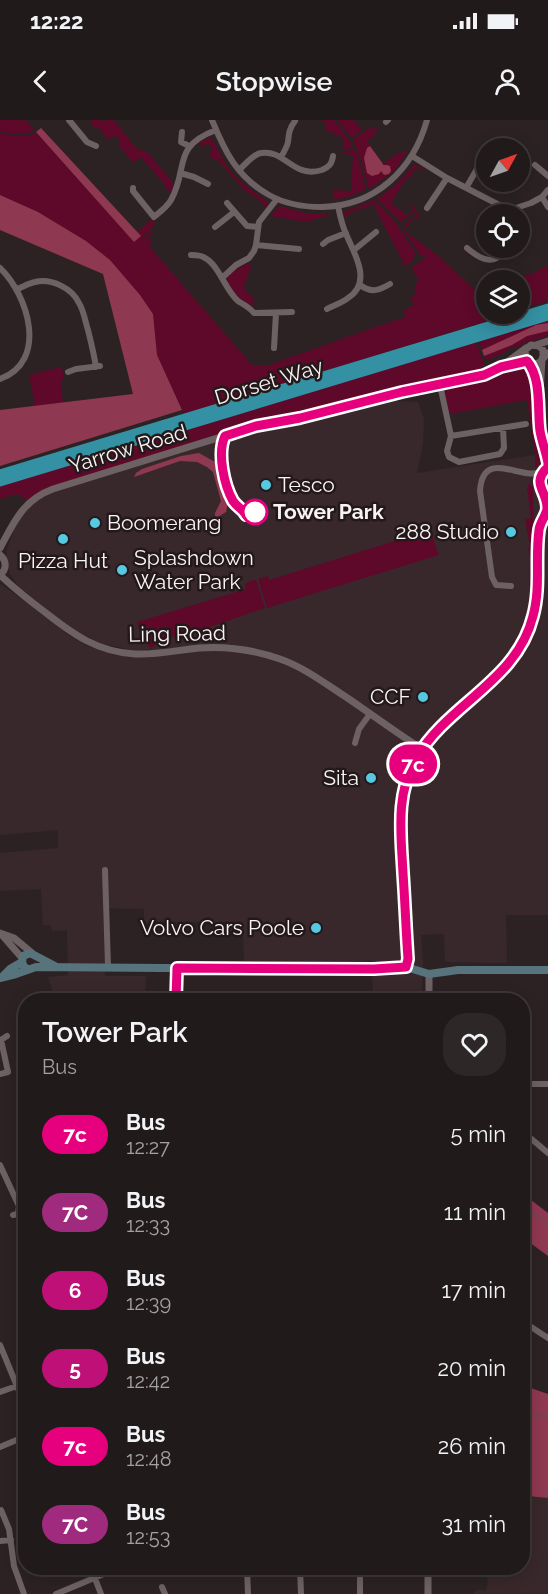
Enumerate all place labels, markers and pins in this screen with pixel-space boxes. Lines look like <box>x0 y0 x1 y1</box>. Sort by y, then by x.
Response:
place label: Tesco <box>278 472 335 497</box>
marker: Tesco <box>259 478 273 492</box>
marker: Tower Park <box>242 499 268 525</box>
place label: Tower Park <box>273 499 384 524</box>
place label: Boomerang <box>107 510 222 535</box>
marker: Boomerang <box>88 516 102 530</box>
place label: 288 Studio <box>396 519 499 544</box>
marker: 288 Studio <box>504 525 518 539</box>
marker: Pizza Hut <box>56 532 70 546</box>
place label: Splashdown Water Park <box>134 545 254 594</box>
place label: Pizza Hut <box>18 548 108 573</box>
marker: Splashdown Water Park <box>115 563 129 577</box>
place label: CCF <box>370 684 411 709</box>
marker: CCF <box>416 690 430 704</box>
place label: Sita <box>323 765 359 790</box>
marker: Sita <box>364 771 378 785</box>
place label: Volvo Cars Poole <box>140 915 304 940</box>
marker: Volvo Cars Poole <box>309 921 323 935</box>

